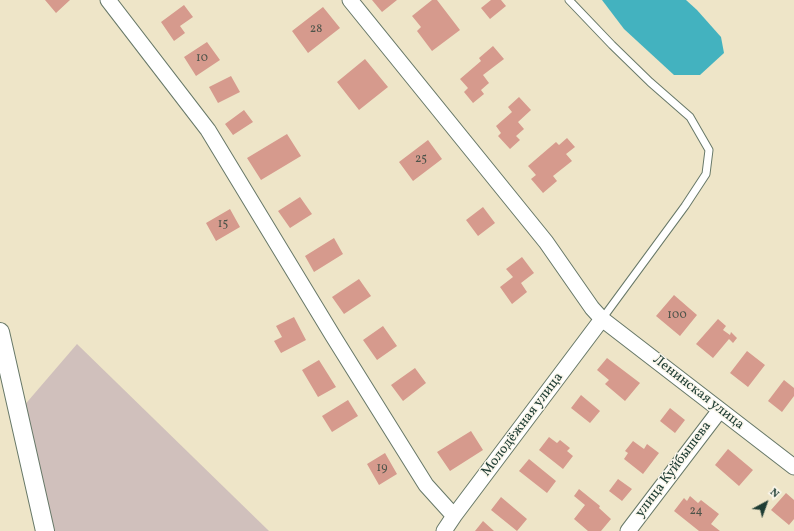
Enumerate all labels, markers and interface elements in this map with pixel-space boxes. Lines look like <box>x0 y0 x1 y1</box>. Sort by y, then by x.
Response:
house number: 28 <box>310 23 322 37</box>
house number: 10 <box>196 52 208 66</box>
house number: 25 <box>415 153 427 167</box>
house number: 15 <box>218 218 228 232</box>
house number: 100 <box>667 309 687 323</box>
street label: Ленинская улица <box>649 352 747 434</box>
street label: Молодёжная улица <box>479 370 567 480</box>
street label: улица Куйбышева <box>632 419 716 521</box>
house number: 19 <box>377 462 387 476</box>
north arrow <box>746 483 786 523</box>
text: N <box>766 485 782 502</box>
house number: 24 <box>689 505 703 519</box>

